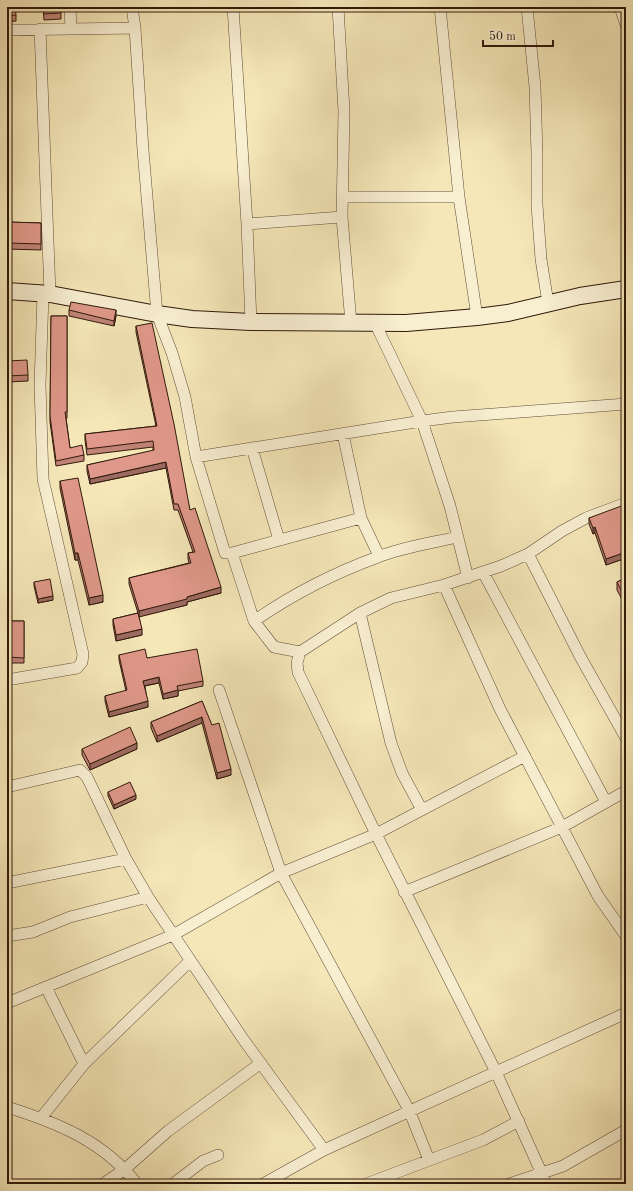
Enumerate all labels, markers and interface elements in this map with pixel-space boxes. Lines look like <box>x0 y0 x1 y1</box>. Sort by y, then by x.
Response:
scale bar <box>483 22 553 48</box>
text: 50 m <box>489 30 516 43</box>

